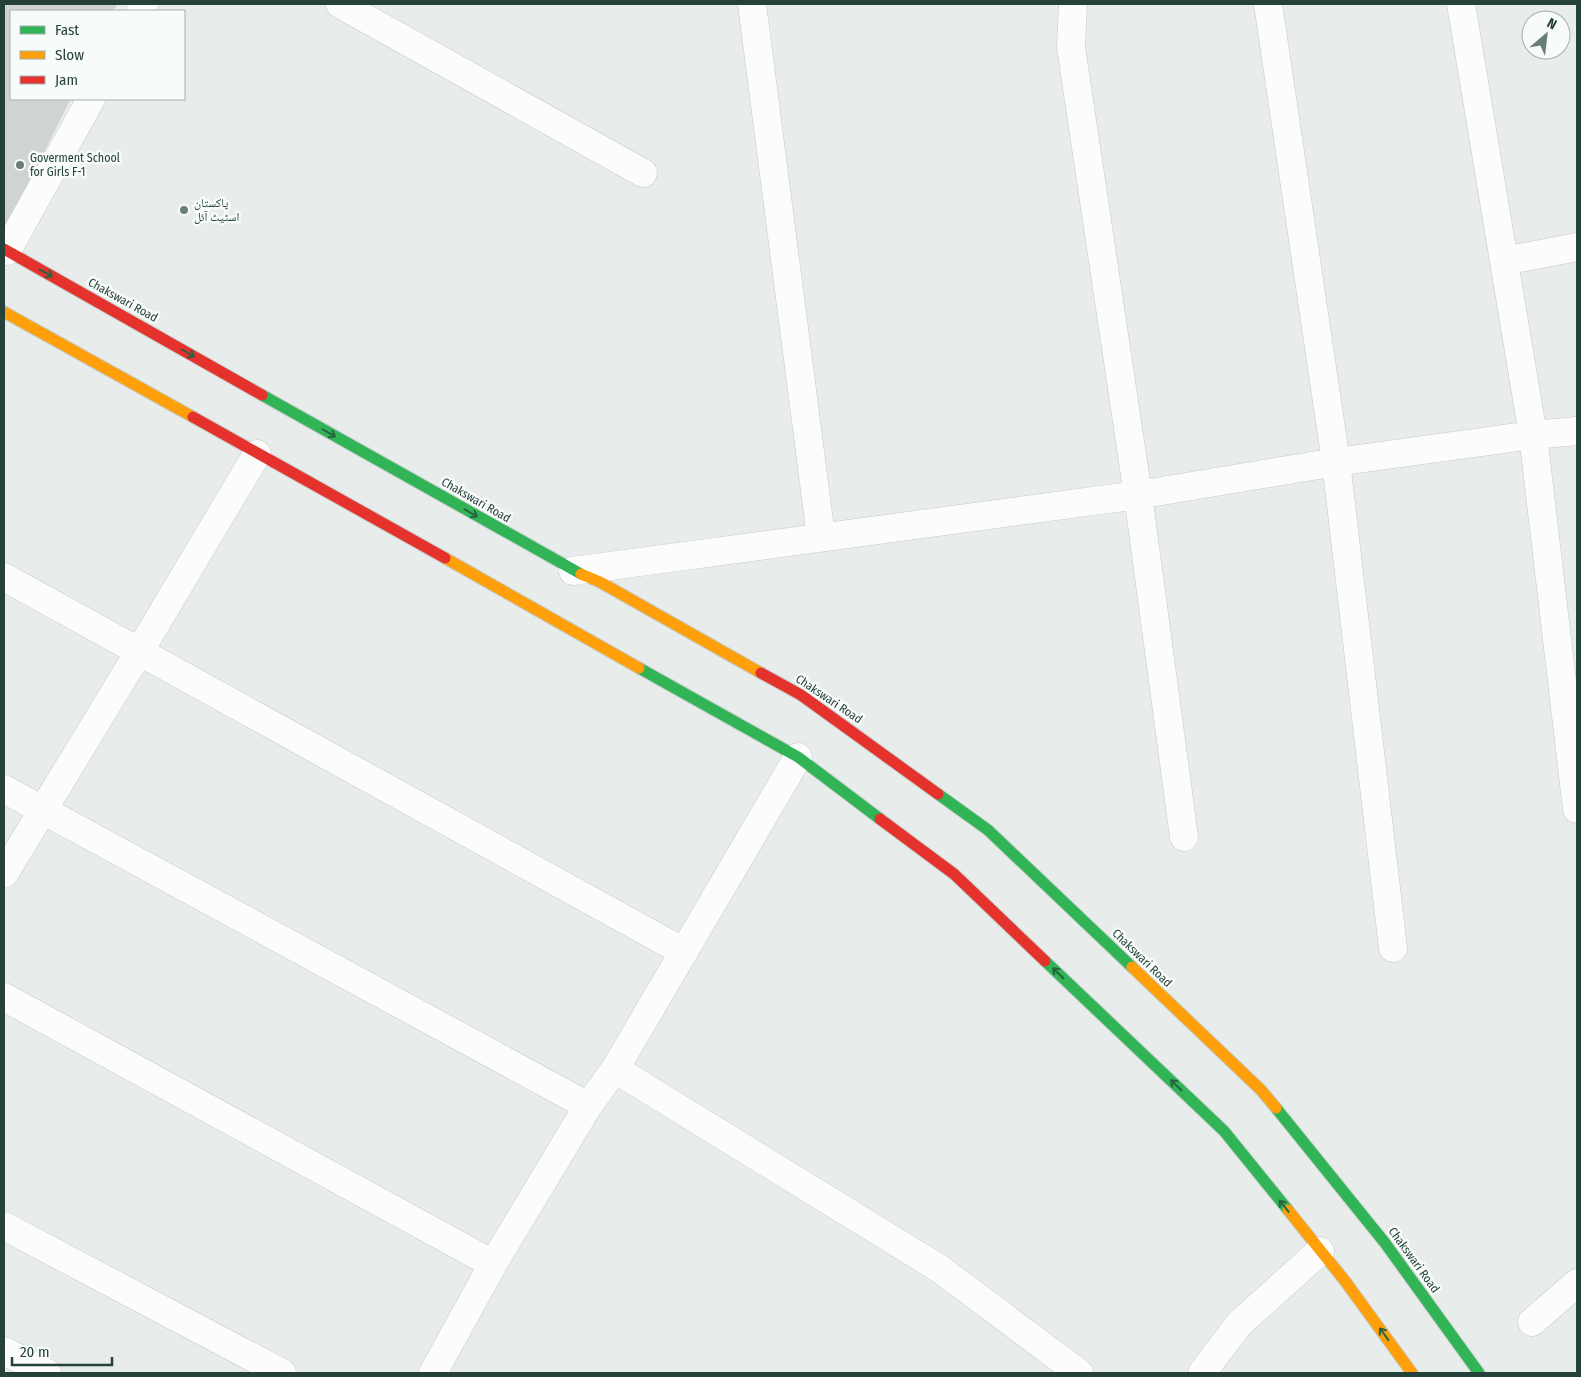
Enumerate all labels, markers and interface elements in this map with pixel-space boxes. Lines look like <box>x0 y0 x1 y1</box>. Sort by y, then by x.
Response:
legend <box>10 10 185 100</box>
north arrow <box>1521 10 1571 60</box>
text: N <box>1544 14 1560 33</box>
text: Fast <box>55 21 79 39</box>
text: Slow <box>55 46 84 64</box>
text: Jam <box>55 71 78 89</box>
place label: Goverment School for Girls F-1 <box>30 151 120 179</box>
marker: Goverment School for Girls F-1 <box>14 159 26 171</box>
place label: پاکستان اسٹیٹ آئل <box>194 196 239 224</box>
marker: پاکستان اسٹیٹ آئل <box>178 204 190 216</box>
one-way arrow <box>39 268 54 278</box>
street label: Chakswari Road <box>86 275 160 325</box>
one-way arrow <box>180 348 194 358</box>
one-way arrow <box>322 428 336 438</box>
street label: Chakswari Road <box>439 475 513 525</box>
one-way arrow <box>463 508 478 518</box>
street label: Chakswari Road <box>793 672 865 726</box>
street label: Chakswari Road <box>1109 926 1175 990</box>
one-way arrow <box>1052 967 1064 979</box>
one-way arrow <box>1169 1079 1182 1091</box>
one-way arrow <box>1278 1199 1289 1212</box>
street label: Chakswari Road <box>1386 1225 1442 1295</box>
one-way arrow <box>1379 1327 1389 1341</box>
scale bar <box>12 1334 112 1366</box>
text: 20 m <box>20 1343 50 1361</box>

